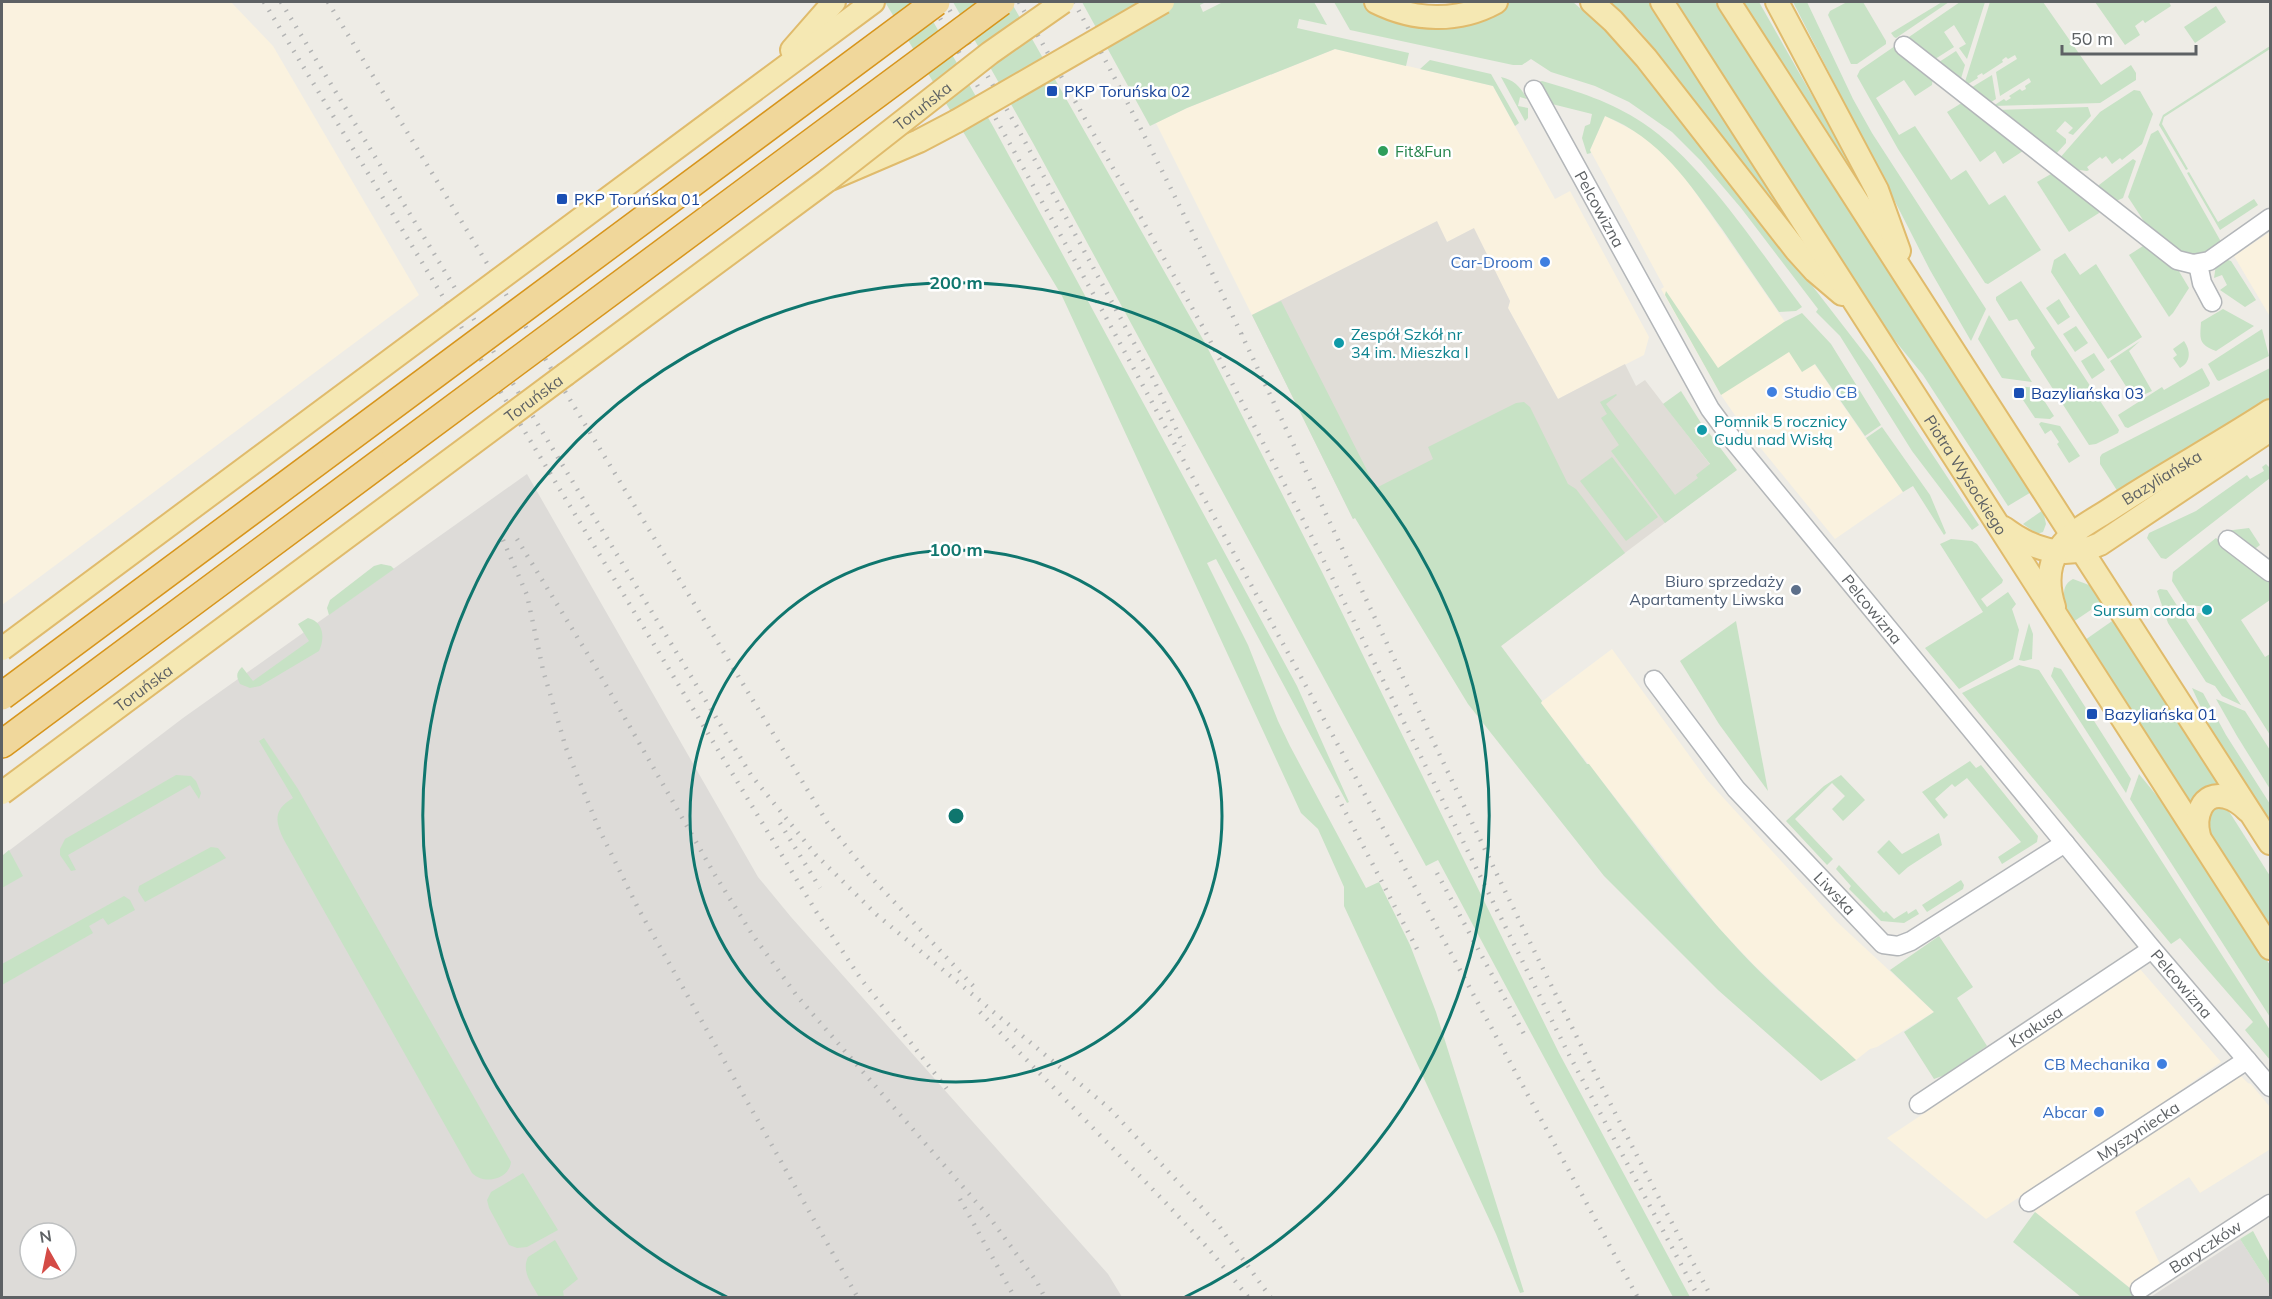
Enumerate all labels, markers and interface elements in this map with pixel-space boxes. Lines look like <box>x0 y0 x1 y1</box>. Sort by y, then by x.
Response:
scale bar <box>2062 18 2196 56</box>
text: 50 m <box>2071 27 2113 50</box>
street label: Toruńska <box>890 77 955 135</box>
place label: PKP Toruńska 02 <box>1064 81 1190 101</box>
marker: PKP Toruńska 02 <box>1045 84 1059 98</box>
place label: Fit&Fun <box>1395 141 1452 161</box>
marker: Fit&Fun <box>1376 144 1390 158</box>
street label: Pelcowizna <box>1571 167 1629 251</box>
place label: PKP Toruńska 01 <box>574 189 700 209</box>
marker: PKP Toruńska 01 <box>555 192 569 206</box>
place label: Car-Droom <box>1450 252 1533 272</box>
marker: Car-Droom <box>1538 255 1552 269</box>
text: 200 m <box>929 271 983 294</box>
place label: Zespół Szkół nr 34 im. Mieszka I <box>1351 324 1469 362</box>
marker: Zespół Szkół nr 34 im. Mieszka I <box>1332 336 1346 350</box>
street label: Toruńska <box>500 370 567 426</box>
place label: Studio CB <box>1784 382 1857 402</box>
place label: Bazyliańska 03 <box>2031 383 2144 403</box>
marker: Studio CB <box>1765 385 1779 399</box>
marker: Bazyliańska 03 <box>2012 386 2026 400</box>
place label: Pomnik 5 rocznicy Cudu nad Wisłą <box>1714 411 1848 449</box>
street label: Piotra Wysockiego <box>1920 411 2012 539</box>
marker: Pomnik 5 rocznicy Cudu nad Wisłą <box>1695 423 1709 437</box>
street label: Bazyliańska <box>2118 446 2205 509</box>
text: 100 m <box>929 538 983 561</box>
street label: Pelcowizna <box>1838 570 1907 648</box>
place label: Biuro sprzedaży Apartamenty Liwska <box>1629 571 1784 609</box>
marker: Biuro sprzedaży Apartamenty Liwska <box>1789 583 1803 597</box>
place label: Sursum corda <box>2093 600 2195 620</box>
marker: Sursum corda <box>2200 603 2214 617</box>
street label: Toruńska <box>110 660 176 716</box>
place label: Bazyliańska 01 <box>2104 704 2217 724</box>
marker: Bazyliańska 01 <box>2085 707 2099 721</box>
centre of rings <box>946 806 966 826</box>
street label: Liwska <box>1810 867 1860 919</box>
street label: Pelcowizna <box>2147 945 2217 1022</box>
street label: Krakusa <box>2005 1001 2066 1052</box>
place label: CB Mechanika <box>2044 1054 2150 1074</box>
marker: CB Mechanika <box>2155 1057 2169 1071</box>
street label: Myszyniecka <box>2093 1097 2183 1165</box>
place label: Abcar <box>2042 1102 2087 1122</box>
marker: Abcar <box>2092 1105 2106 1119</box>
street label: Baryczków <box>2165 1215 2245 1277</box>
north arrow <box>18 1221 78 1281</box>
text: N <box>38 1225 53 1247</box>

